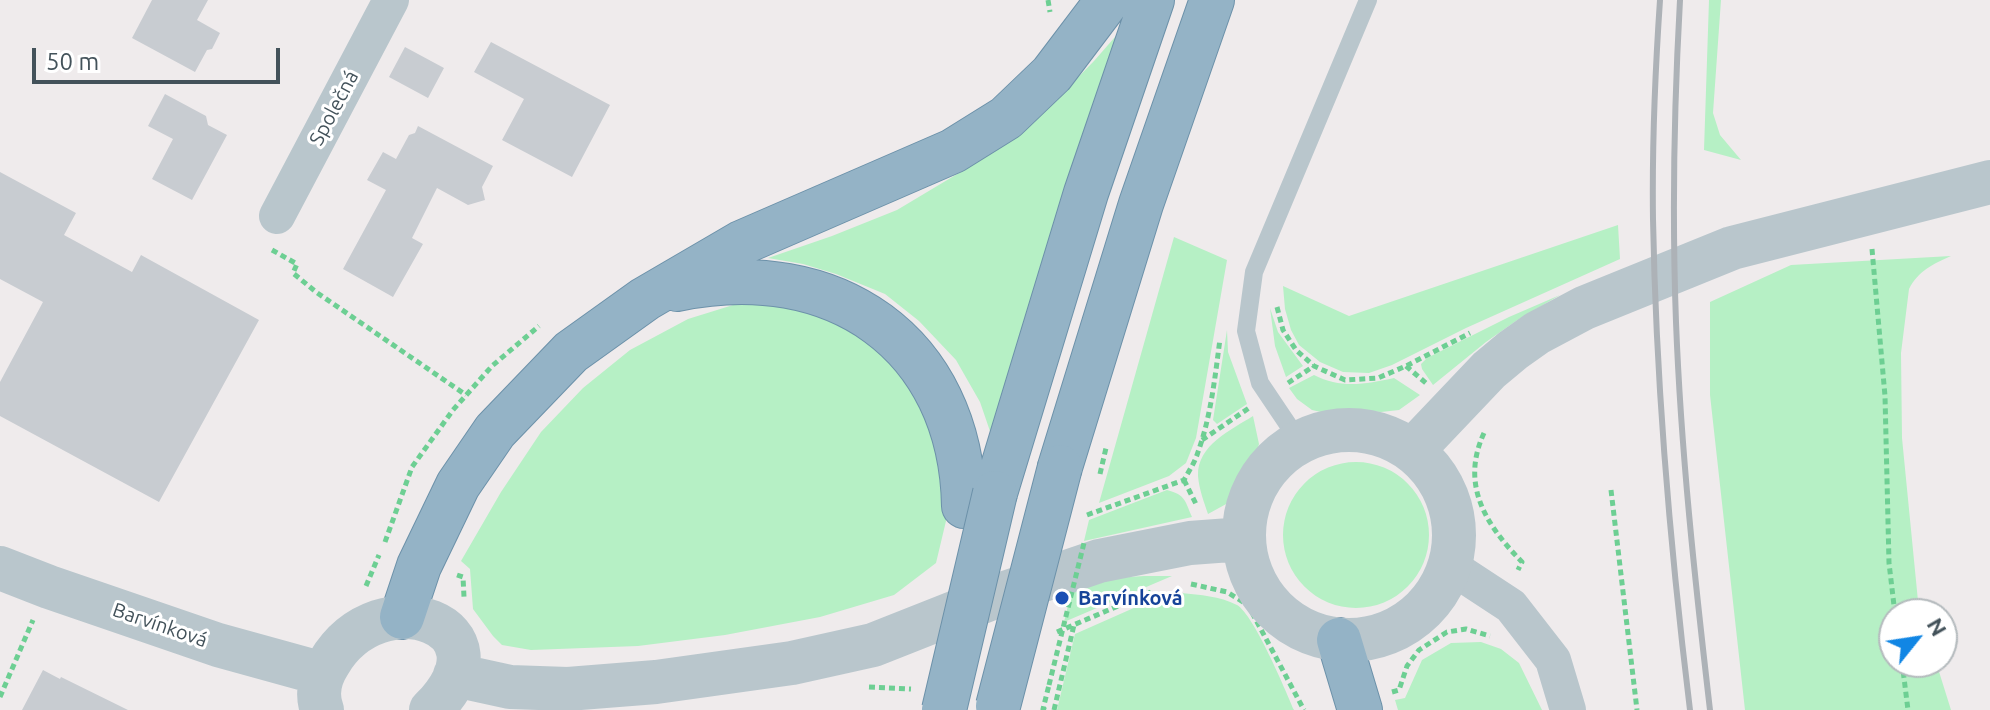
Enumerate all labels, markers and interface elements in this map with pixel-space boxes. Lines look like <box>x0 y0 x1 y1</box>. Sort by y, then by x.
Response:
scale bar <box>36 32 284 82</box>
text: 50 m <box>46 48 99 75</box>
street label: Společná <box>304 67 364 149</box>
place label: Barvínková <box>1078 586 1183 610</box>
marker: Barvínková <box>1053 589 1071 607</box>
street label: Barvínková <box>110 598 210 652</box>
north arrow <box>1878 598 1958 678</box>
text: N <box>1923 613 1952 640</box>

